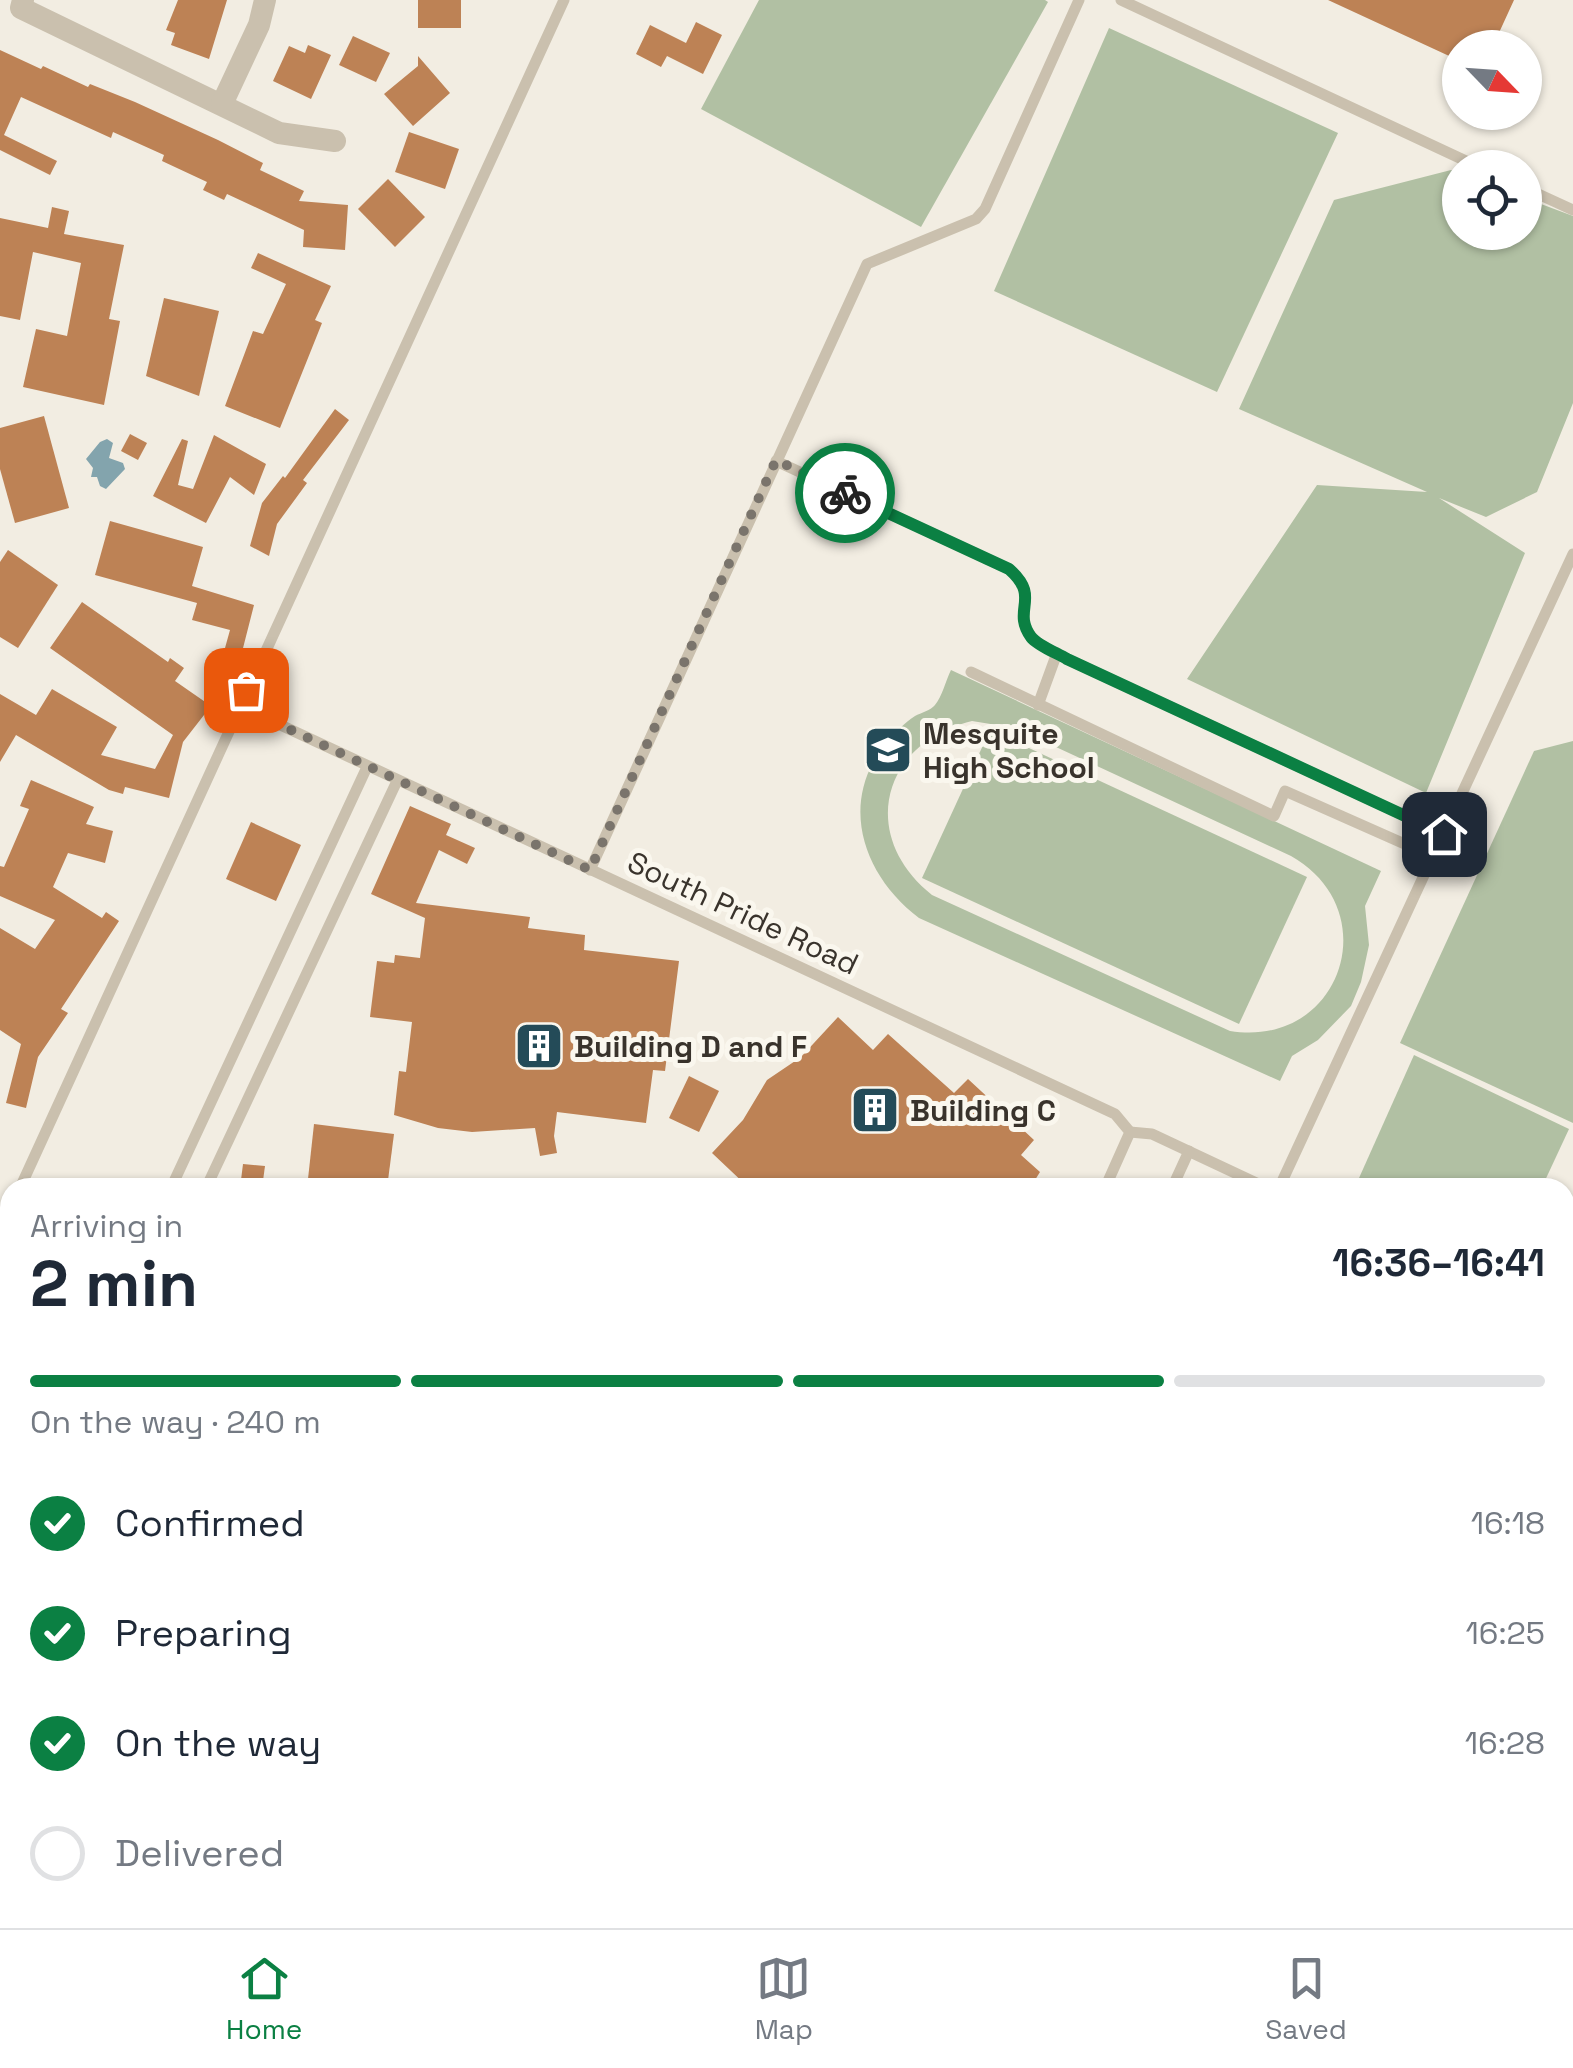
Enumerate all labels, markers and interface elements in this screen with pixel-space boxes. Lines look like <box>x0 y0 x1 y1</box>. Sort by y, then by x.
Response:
north arrow <box>1442 30 1542 130</box>
map controls <box>1442 30 1542 250</box>
button: locate <box>1442 150 1542 250</box>
courier <box>795 443 895 543</box>
icon: bike <box>818 466 873 521</box>
pin <box>204 648 289 733</box>
icon: bag <box>219 663 274 718</box>
place label: Mesquite High School <box>923 714 1095 787</box>
school or university icon: Mesquite High School <box>862 724 914 776</box>
pin <box>1402 792 1487 877</box>
icon: home <box>1417 807 1472 862</box>
street label: South Pride Road <box>621 842 865 984</box>
building icon: Building D and F <box>513 1020 565 1072</box>
place label: Building D and F <box>574 1027 807 1066</box>
building icon: Building C <box>849 1084 901 1136</box>
place label: Building C <box>910 1091 1056 1130</box>
text: Arriving in <box>30 1206 183 1246</box>
text: 16:36–16:41 <box>1332 1239 1545 1287</box>
text: 2 min <box>30 1242 198 1325</box>
text: On the way · 240 m <box>30 1402 321 1442</box>
icon: check <box>30 1496 85 1551</box>
text: Confirmed <box>115 1499 305 1547</box>
text: 16:18 <box>1471 1503 1545 1543</box>
icon: check <box>30 1606 85 1661</box>
text: Preparing <box>115 1609 292 1657</box>
text: 16:25 <box>1465 1613 1545 1653</box>
icon: check <box>30 1716 85 1771</box>
text: On the way <box>115 1719 321 1767</box>
text: 16:28 <box>1465 1723 1545 1763</box>
text: Delivered <box>115 1829 284 1877</box>
tab: Home <box>226 1951 302 2047</box>
tab: Map <box>755 1951 813 2047</box>
tab: Saved <box>1265 1951 1347 2047</box>

